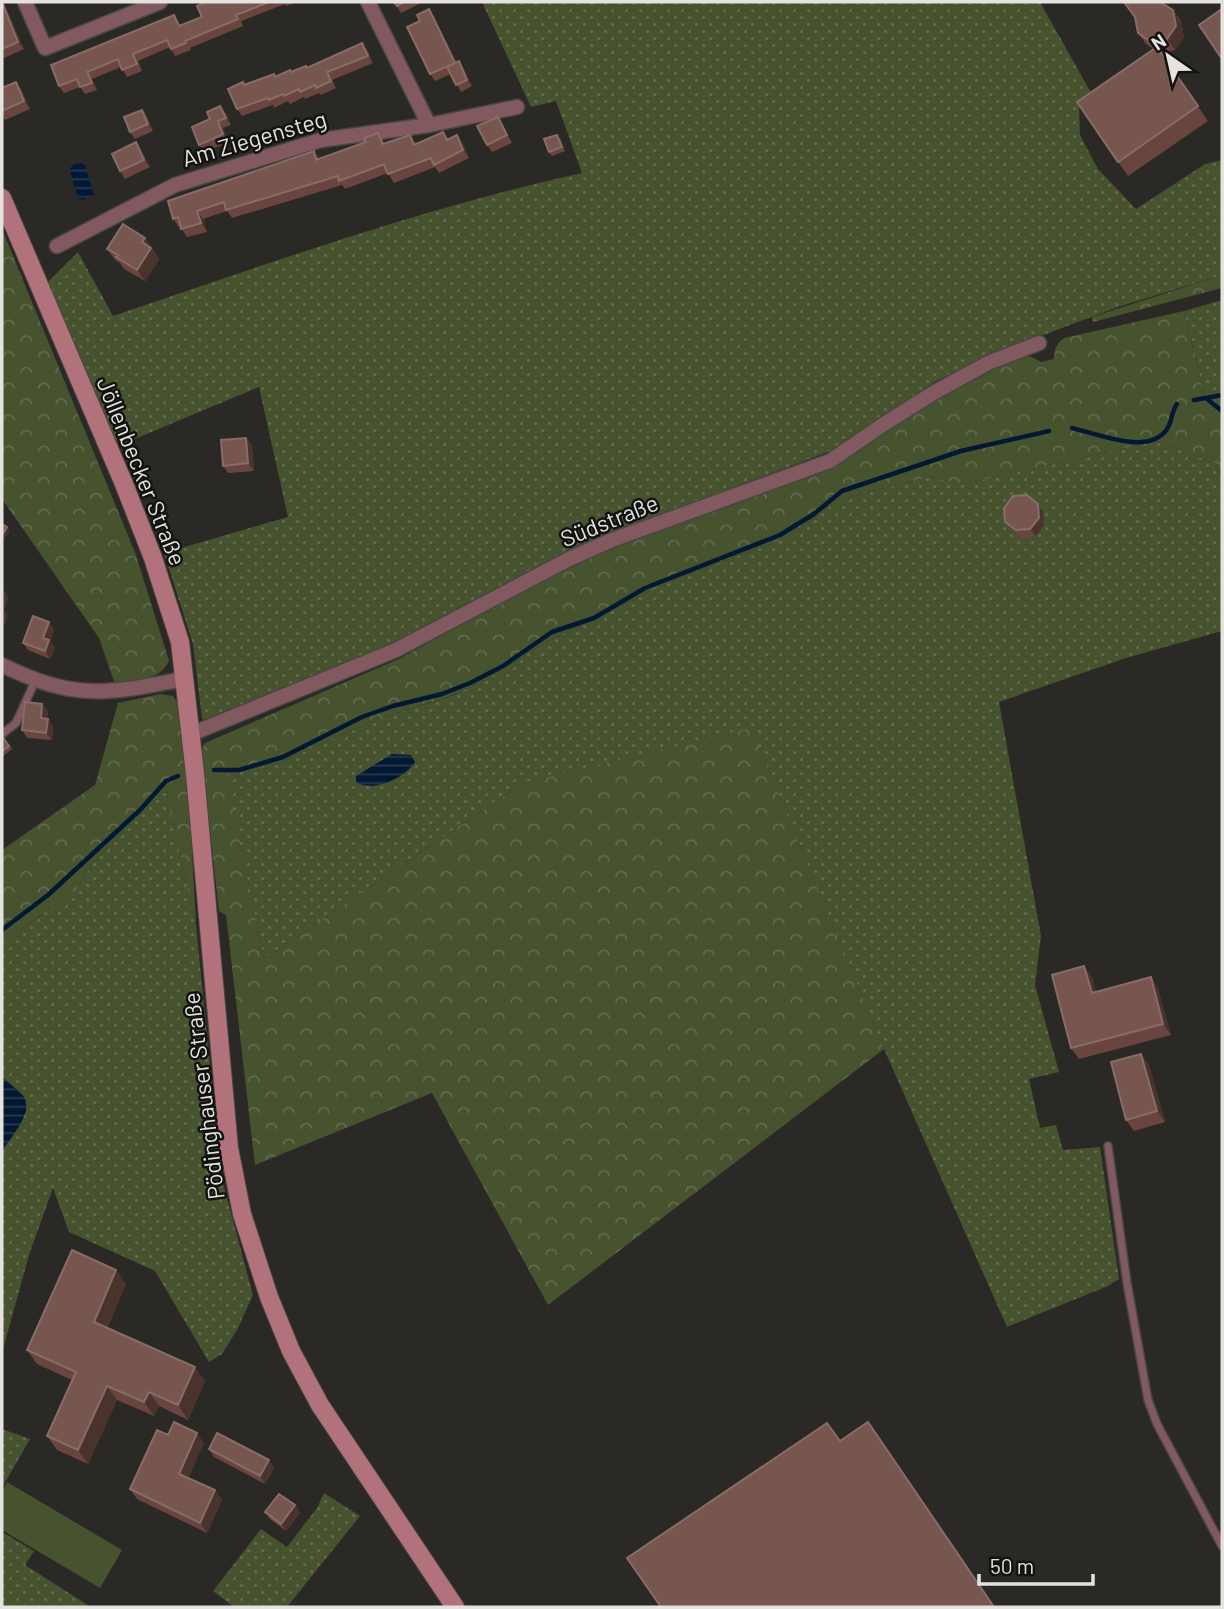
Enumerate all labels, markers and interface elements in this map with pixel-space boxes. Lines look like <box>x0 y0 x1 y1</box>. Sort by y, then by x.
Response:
north arrow <box>1133 21 1203 91</box>
text: N <box>1147 28 1170 55</box>
street label: Am Ziegensteg <box>179 104 329 172</box>
street label: Jöllenbecker Straße <box>91 373 193 569</box>
street label: Südstraße <box>556 488 662 552</box>
street label: Pödinghauser Straße <box>176 991 230 1201</box>
scale bar <box>979 1542 1093 1586</box>
text: 50 m <box>990 1553 1034 1578</box>

